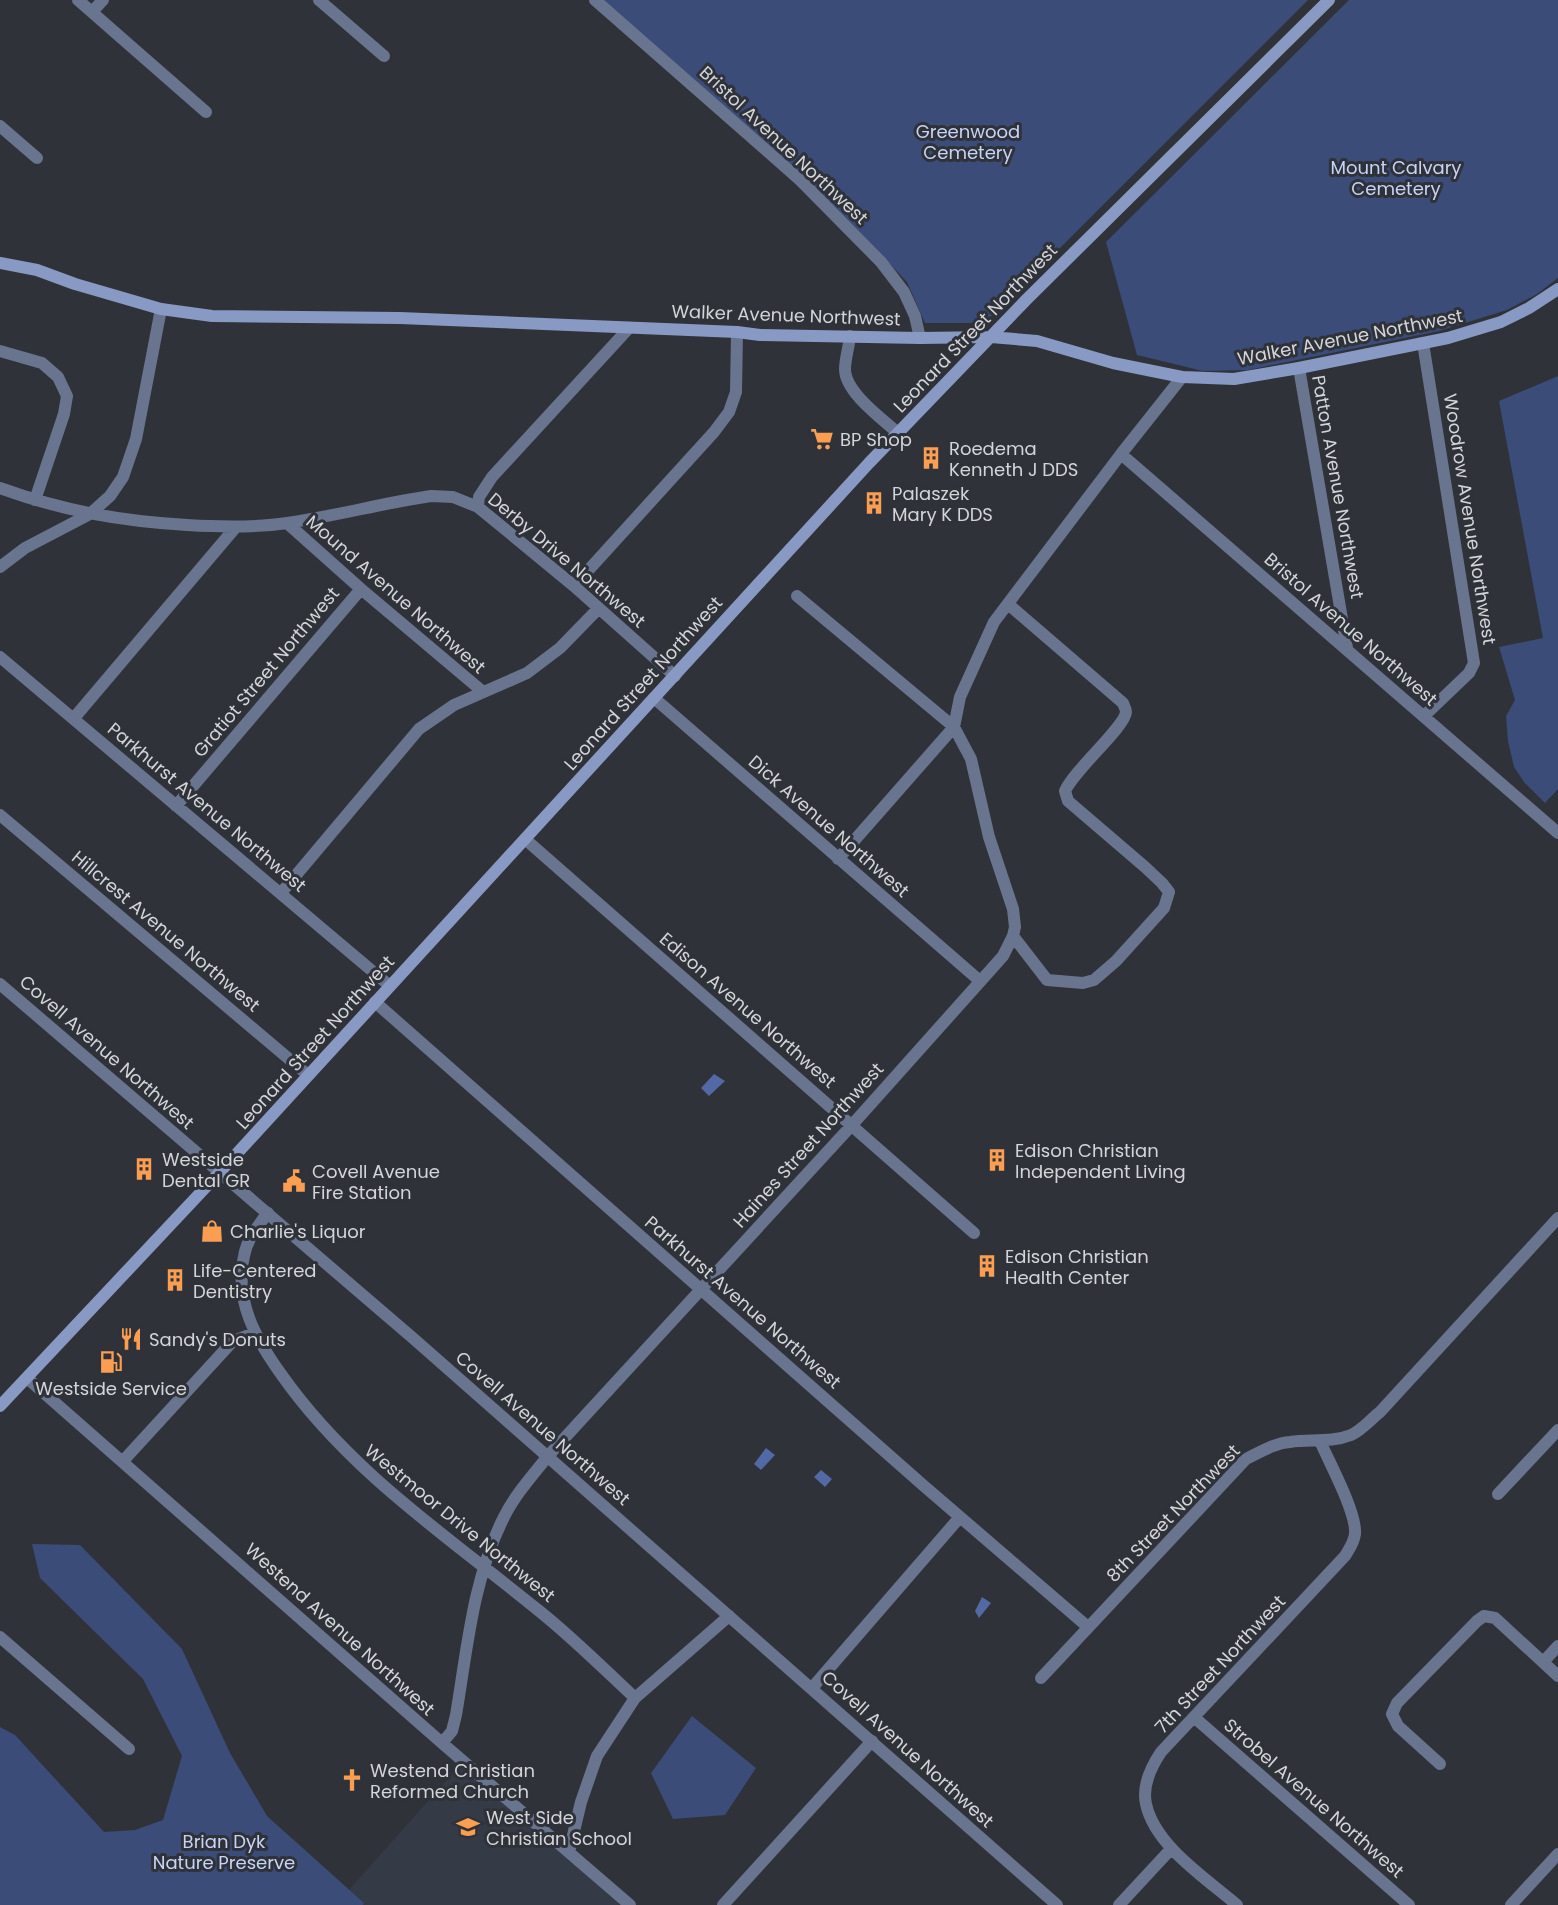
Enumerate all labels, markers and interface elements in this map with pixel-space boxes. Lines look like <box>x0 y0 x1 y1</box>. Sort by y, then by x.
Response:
street label: Bristol Avenue Northwest <box>694 60 874 230</box>
park label: Greenwood Cemetery <box>916 119 1020 165</box>
park label: Mount Calvary Cemetery <box>1330 155 1462 201</box>
street label: Leonard Street Northwest <box>887 238 1063 418</box>
street label: Walker Avenue Northwest <box>671 299 901 331</box>
street label: Walker Avenue Northwest <box>1235 303 1465 371</box>
street label: Patton Avenue Northwest <box>1306 373 1370 601</box>
street label: Woodrow Avenue Northwest <box>1438 392 1502 646</box>
supermarket icon: BP Shop <box>809 426 835 452</box>
place label: BP Shop <box>840 427 912 452</box>
place label: Roedema Kenneth J DDS <box>949 436 1078 482</box>
building icon: Roedema Kenneth J DDS <box>918 445 944 471</box>
place label: Palaszek Mary K DDS <box>892 481 993 527</box>
street label: Derby Drive Northwest <box>483 487 651 633</box>
building icon: Palaszek Mary K DDS <box>861 490 887 516</box>
street label: Mound Avenue Northwest <box>301 509 491 679</box>
street label: Bristol Avenue Northwest <box>1259 547 1443 711</box>
street label: Gratiot Street Northwest <box>187 582 345 762</box>
street label: Leonard Street Northwest <box>558 591 728 775</box>
street label: Parkhurst Avenue Northwest <box>102 716 312 898</box>
street label: Dick Avenue Northwest <box>743 749 915 903</box>
street label: Hillcrest Avenue Northwest <box>67 845 265 1017</box>
street label: Edison Avenue Northwest <box>654 926 842 1094</box>
street label: Leonard Street Northwest <box>230 950 400 1134</box>
street label: Covell Avenue Northwest <box>14 969 200 1135</box>
street label: Haines Street Northwest <box>727 1057 889 1233</box>
place label: Edison Christian Independent Living <box>1015 1138 1186 1184</box>
place label: Westside Dental GR <box>162 1147 250 1193</box>
building icon: Edison Christian Independent Living <box>984 1147 1010 1173</box>
building icon: Westside Dental GR <box>131 1156 157 1182</box>
place label: Covell Avenue Fire Station <box>312 1159 440 1205</box>
public building icon: Covell Avenue Fire Station <box>281 1168 307 1194</box>
street label: Parkhurst Avenue Northwest <box>640 1210 846 1394</box>
shop icon: Charlie's Liquor <box>199 1218 225 1244</box>
place label: Charlie's Liquor <box>230 1219 366 1244</box>
place label: Edison Christian Health Center <box>1005 1244 1149 1290</box>
building icon: Edison Christian Health Center <box>974 1253 1000 1279</box>
place label: Life-Centered Dentistry <box>193 1258 317 1304</box>
building icon: Life-Centered Dentistry <box>162 1267 188 1293</box>
restaurant icon: Sandy's Donuts <box>118 1326 144 1352</box>
place label: Sandy's Donuts <box>149 1327 286 1352</box>
street label: Covell Avenue Northwest <box>450 1345 636 1511</box>
fuel station icon: Westside Service <box>98 1349 124 1375</box>
place label: Westside Service <box>35 1376 187 1401</box>
street label: Westmoor Drive Northwest <box>359 1438 561 1608</box>
street label: 8th Street Northwest <box>1101 1439 1245 1587</box>
street label: Westend Avenue Northwest <box>240 1537 440 1721</box>
street label: 7th Street Northwest <box>1149 1589 1291 1739</box>
street label: Covell Avenue Northwest <box>817 1665 999 1833</box>
street label: Strobel Avenue Northwest <box>1219 1713 1409 1883</box>
place label: Westend Christian Reformed Church <box>370 1758 535 1804</box>
church icon: Westend Christian Reformed Church <box>339 1767 365 1793</box>
place label: West Side Christian School <box>486 1805 632 1851</box>
school or university icon: West Side Christian School <box>455 1814 481 1840</box>
park label: Brian Dyk Nature Preserve <box>153 1829 295 1875</box>

